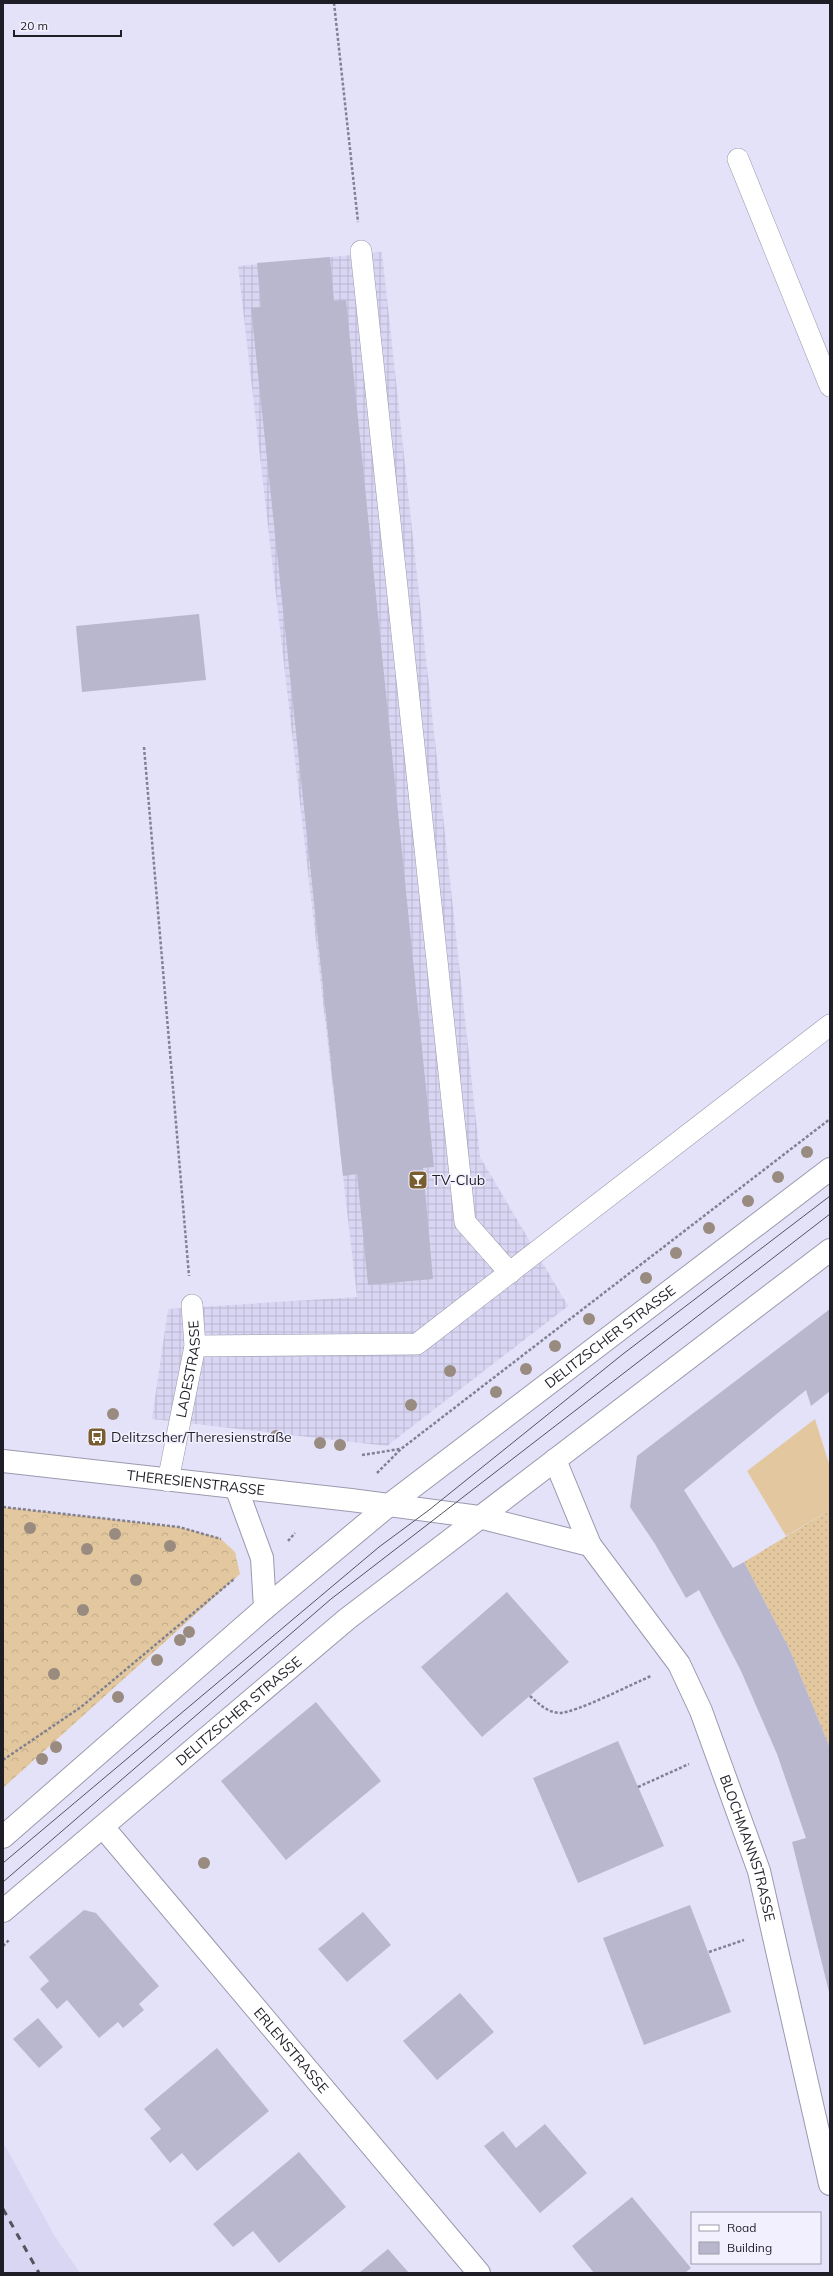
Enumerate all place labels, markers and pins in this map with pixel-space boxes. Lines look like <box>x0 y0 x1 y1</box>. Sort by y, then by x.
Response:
bar icon: TV-Club <box>407 1169 429 1191</box>
place label: TV-Club <box>432 1171 485 1189</box>
bus stop icon: Delitzscher/Theresienstraße <box>86 1426 108 1448</box>
place label: Delitzscher/Theresienstraße <box>111 1428 292 1446</box>

